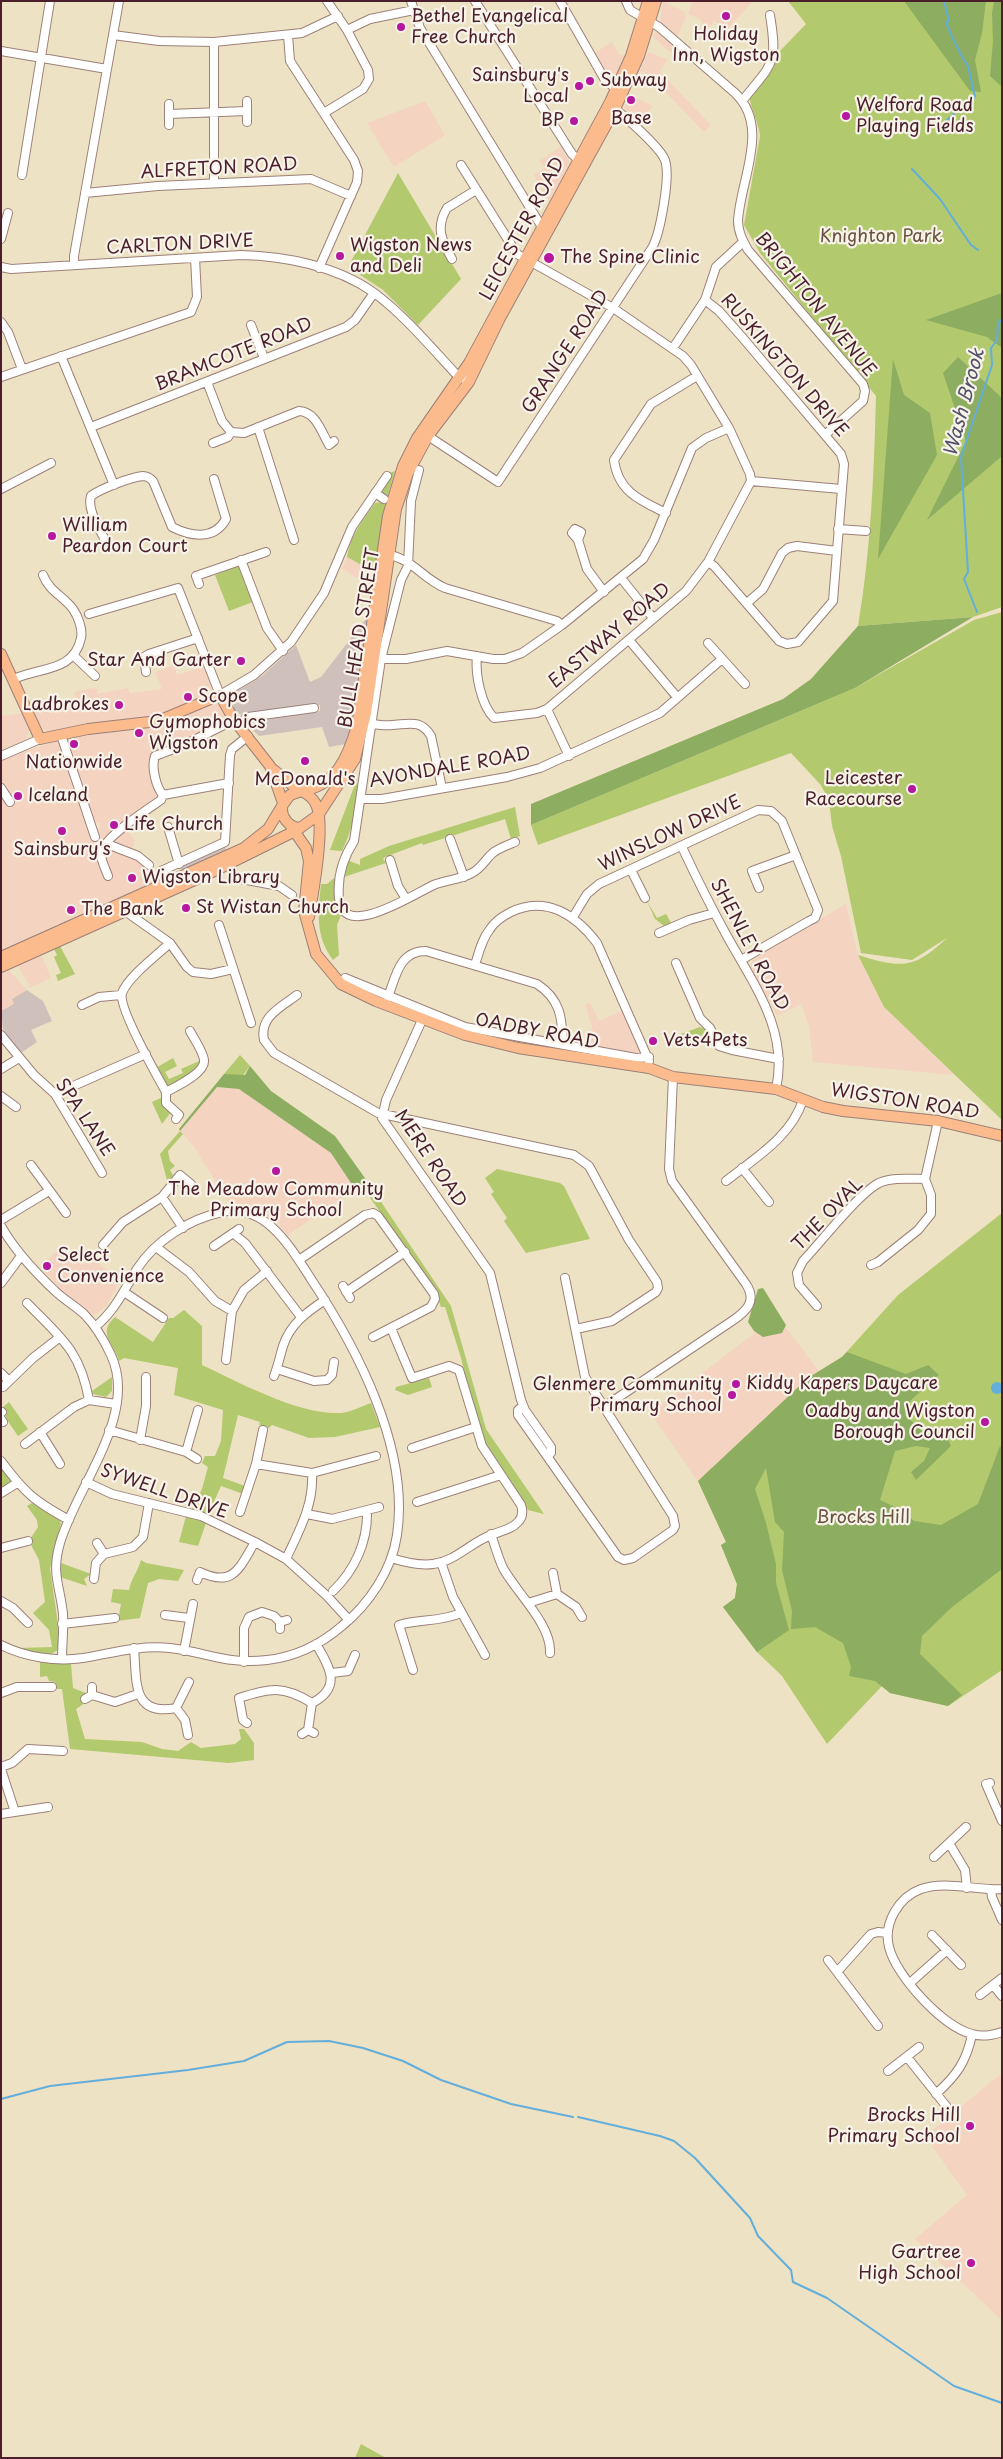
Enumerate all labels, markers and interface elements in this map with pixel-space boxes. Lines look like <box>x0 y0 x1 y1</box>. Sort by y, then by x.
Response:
place label: Bethel Evangelical Free Church <box>411 6 568 48</box>
marker: Holiday Inn, Wigston <box>720 10 732 22</box>
marker: Bethel Evangelical Free Church <box>395 21 407 33</box>
place label: Holiday Inn, Wigston <box>672 24 780 66</box>
place label: Sainsbury's Local <box>472 65 569 108</box>
place label: Subway <box>600 70 667 92</box>
marker: Subway <box>584 75 596 87</box>
marker: Sainsbury's Local <box>573 80 585 92</box>
marker: Base <box>625 94 637 106</box>
place label: Welford Road Playing Fields <box>856 95 974 138</box>
place label: Base <box>610 108 652 130</box>
place label: BP <box>541 110 564 132</box>
marker: Welford Road Playing Fields <box>840 110 852 122</box>
marker: BP <box>568 115 580 127</box>
street label: ALFRETON ROAD <box>140 154 298 184</box>
street label: LEICESTER ROAD <box>476 154 570 304</box>
park label: Knighton Park <box>820 226 942 248</box>
street label: BRIGHTON AVENUE <box>750 228 880 382</box>
street label: CARLTON DRIVE <box>106 230 254 260</box>
place label: Wigston News and Deli <box>350 235 472 278</box>
place label: The Spine Clinic <box>560 247 700 269</box>
marker: Wigston News and Deli <box>334 250 346 262</box>
marker: The Spine Clinic <box>542 251 556 265</box>
street label: GRANGE ROAD <box>518 286 614 418</box>
street label: RUSKINGTON DRIVE <box>716 290 852 442</box>
street label: BRAMCOTE ROAD <box>152 314 316 396</box>
water label: Wash Brook <box>940 346 990 460</box>
place label: William Peardon Court <box>62 515 187 558</box>
marker: William Peardon Court <box>46 530 58 542</box>
street label: BULL HEAD STREET <box>335 546 385 730</box>
street label: EASTWAY ROAD <box>545 579 675 693</box>
place label: Star And Garter <box>87 650 231 672</box>
marker: Star And Garter <box>235 655 247 667</box>
place label: Scope <box>198 686 248 708</box>
marker: Scope <box>182 691 194 703</box>
place label: Ladbrokes <box>23 694 109 716</box>
marker: Ladbrokes <box>113 699 125 711</box>
place label: Gymophobics Wigston <box>149 712 266 754</box>
marker: Gymophobics Wigston <box>133 727 145 739</box>
marker: Nationwide <box>68 738 80 750</box>
street label: AVONDALE ROAD <box>368 743 532 793</box>
place label: Nationwide <box>25 752 123 774</box>
marker: McDonald's <box>299 755 311 767</box>
place label: Leicester Racecourse <box>805 768 902 811</box>
place label: McDonald's <box>255 769 355 791</box>
marker: Leicester Racecourse <box>906 783 918 795</box>
place label: Iceland <box>28 785 89 807</box>
marker: Iceland <box>12 790 24 802</box>
street label: WINSLOW DRIVE <box>595 791 745 877</box>
place label: Life Church <box>124 814 223 836</box>
marker: Life Church <box>108 819 120 831</box>
marker: Sainsbury's <box>56 825 68 837</box>
place label: Sainsbury's <box>13 839 111 861</box>
place label: Wigston Library <box>142 867 280 889</box>
marker: Wigston Library <box>126 872 138 884</box>
street label: SHENLEY ROAD <box>705 875 793 1015</box>
place label: St Wistan Church <box>196 897 349 919</box>
place label: The Bank <box>81 899 164 921</box>
marker: St Wistan Church <box>180 902 192 914</box>
marker: The Bank <box>65 904 77 916</box>
street label: OADBY ROAD <box>473 1009 601 1055</box>
place label: Vets4Pets <box>663 1030 747 1052</box>
marker: Vets4Pets <box>647 1035 659 1047</box>
street label: SPA LANE <box>50 1075 118 1161</box>
street label: WIGSTON ROAD <box>829 1080 981 1124</box>
street label: MERE ROAD <box>389 1106 471 1212</box>
marker: The Meadow Community Primary School <box>270 1165 282 1177</box>
street label: THE OVAL <box>788 1174 868 1256</box>
place label: The Meadow Community Primary School <box>168 1179 384 1222</box>
place label: Select Convenience <box>57 1245 164 1288</box>
marker: Select Convenience <box>41 1260 53 1272</box>
place label: Kiddy Kapers Daycare <box>746 1373 938 1395</box>
place label: Glenmere Community Primary School <box>533 1374 722 1416</box>
marker: Kiddy Kapers Daycare <box>730 1378 742 1390</box>
marker: Glenmere Community Primary School <box>726 1389 738 1401</box>
place label: Oadby and Wigston Borough Council <box>804 1401 975 1444</box>
marker: Oadby and Wigston Borough Council <box>979 1416 991 1428</box>
street label: SYWELL DRIVE <box>97 1460 231 1524</box>
park label: Brocks Hill <box>816 1507 910 1529</box>
place label: Brocks Hill Primary School <box>827 2105 960 2148</box>
marker: Brocks Hill Primary School <box>964 2120 976 2132</box>
place label: Gartree High School <box>858 2242 961 2284</box>
marker: Gartree High School <box>965 2257 977 2269</box>

